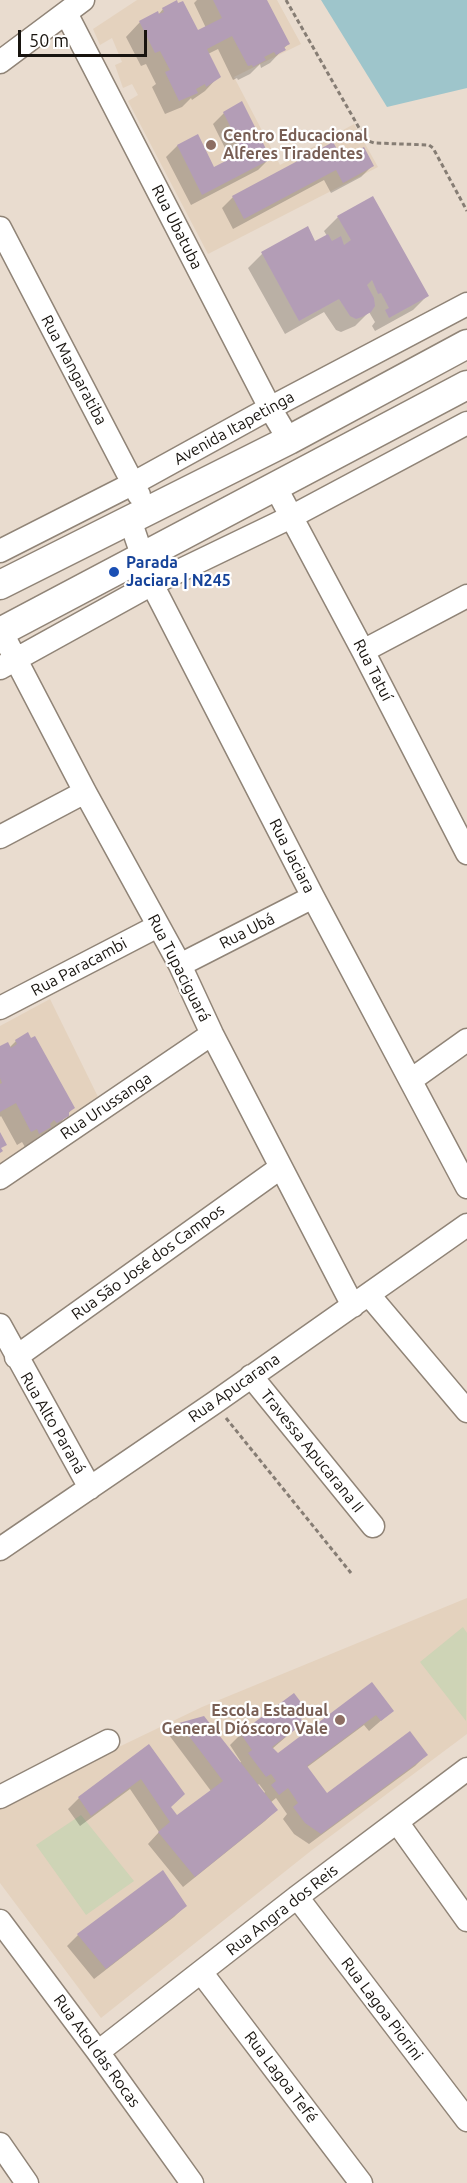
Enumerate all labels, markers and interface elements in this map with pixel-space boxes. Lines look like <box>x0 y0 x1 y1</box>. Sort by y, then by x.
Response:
scale bar <box>21 18 150 56</box>
text: 50 m <box>29 30 69 50</box>
place label: Centro Educacional Alferes Tiradentes <box>223 126 368 164</box>
marker: Centro Educacional Alferes Tiradentes <box>204 138 218 152</box>
street label: Rua Ubatuba <box>147 181 207 273</box>
street label: Rua Mangaratiba <box>37 312 111 428</box>
street label: Avenida Itapetinga <box>170 387 298 469</box>
place label: Parada Jaciara | N245 <box>126 553 231 591</box>
marker: Parada Jaciara | N245 <box>107 565 121 579</box>
street label: Rua Tatuí <box>349 636 397 704</box>
street label: Rua Jaciara <box>265 816 319 896</box>
street label: Rua Ubá <box>216 909 278 953</box>
street label: Rua Tupaciguará <box>144 911 214 1025</box>
street label: Rua Paracambi <box>28 934 130 1000</box>
street label: Rua Urussanga <box>57 1068 155 1144</box>
street label: Rua São José dos Campos <box>68 1200 228 1324</box>
street label: Rua Apucarana <box>185 1349 283 1427</box>
street label: Rua Alto Paraná <box>16 1369 90 1477</box>
street label: Travessa Apucarana II <box>256 1386 368 1516</box>
place label: Escola Estadual General Dióscoro Vale <box>162 1701 328 1739</box>
marker: Escola Estadual General Dióscoro Vale <box>333 1713 347 1727</box>
street label: Rua Angra dos Reis <box>222 1860 342 1960</box>
street label: Rua Lagoa Piorini <box>337 1954 427 2064</box>
street label: Rua Atol das Rocas <box>50 1991 144 2111</box>
street label: Rua Lagoa Tefé <box>240 2027 322 2127</box>

